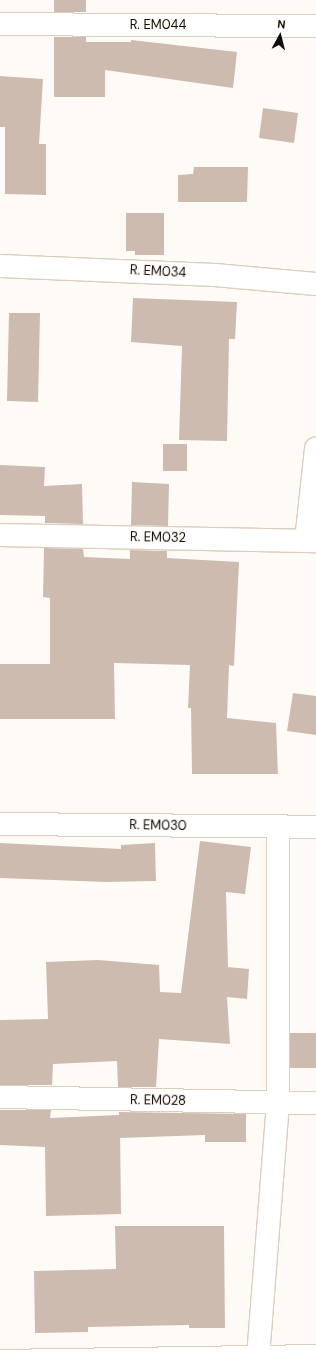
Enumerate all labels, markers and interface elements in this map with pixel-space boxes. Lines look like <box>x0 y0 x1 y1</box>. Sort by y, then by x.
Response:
north arrow <box>260 16 300 56</box>
street label: R. EM044 <box>130 17 186 33</box>
text: N <box>277 17 286 32</box>
street label: R. EM034 <box>129 263 187 281</box>
street label: R. EM032 <box>130 530 186 546</box>
street label: R. EM030 <box>129 818 187 834</box>
street label: R. EM028 <box>130 1093 186 1109</box>

